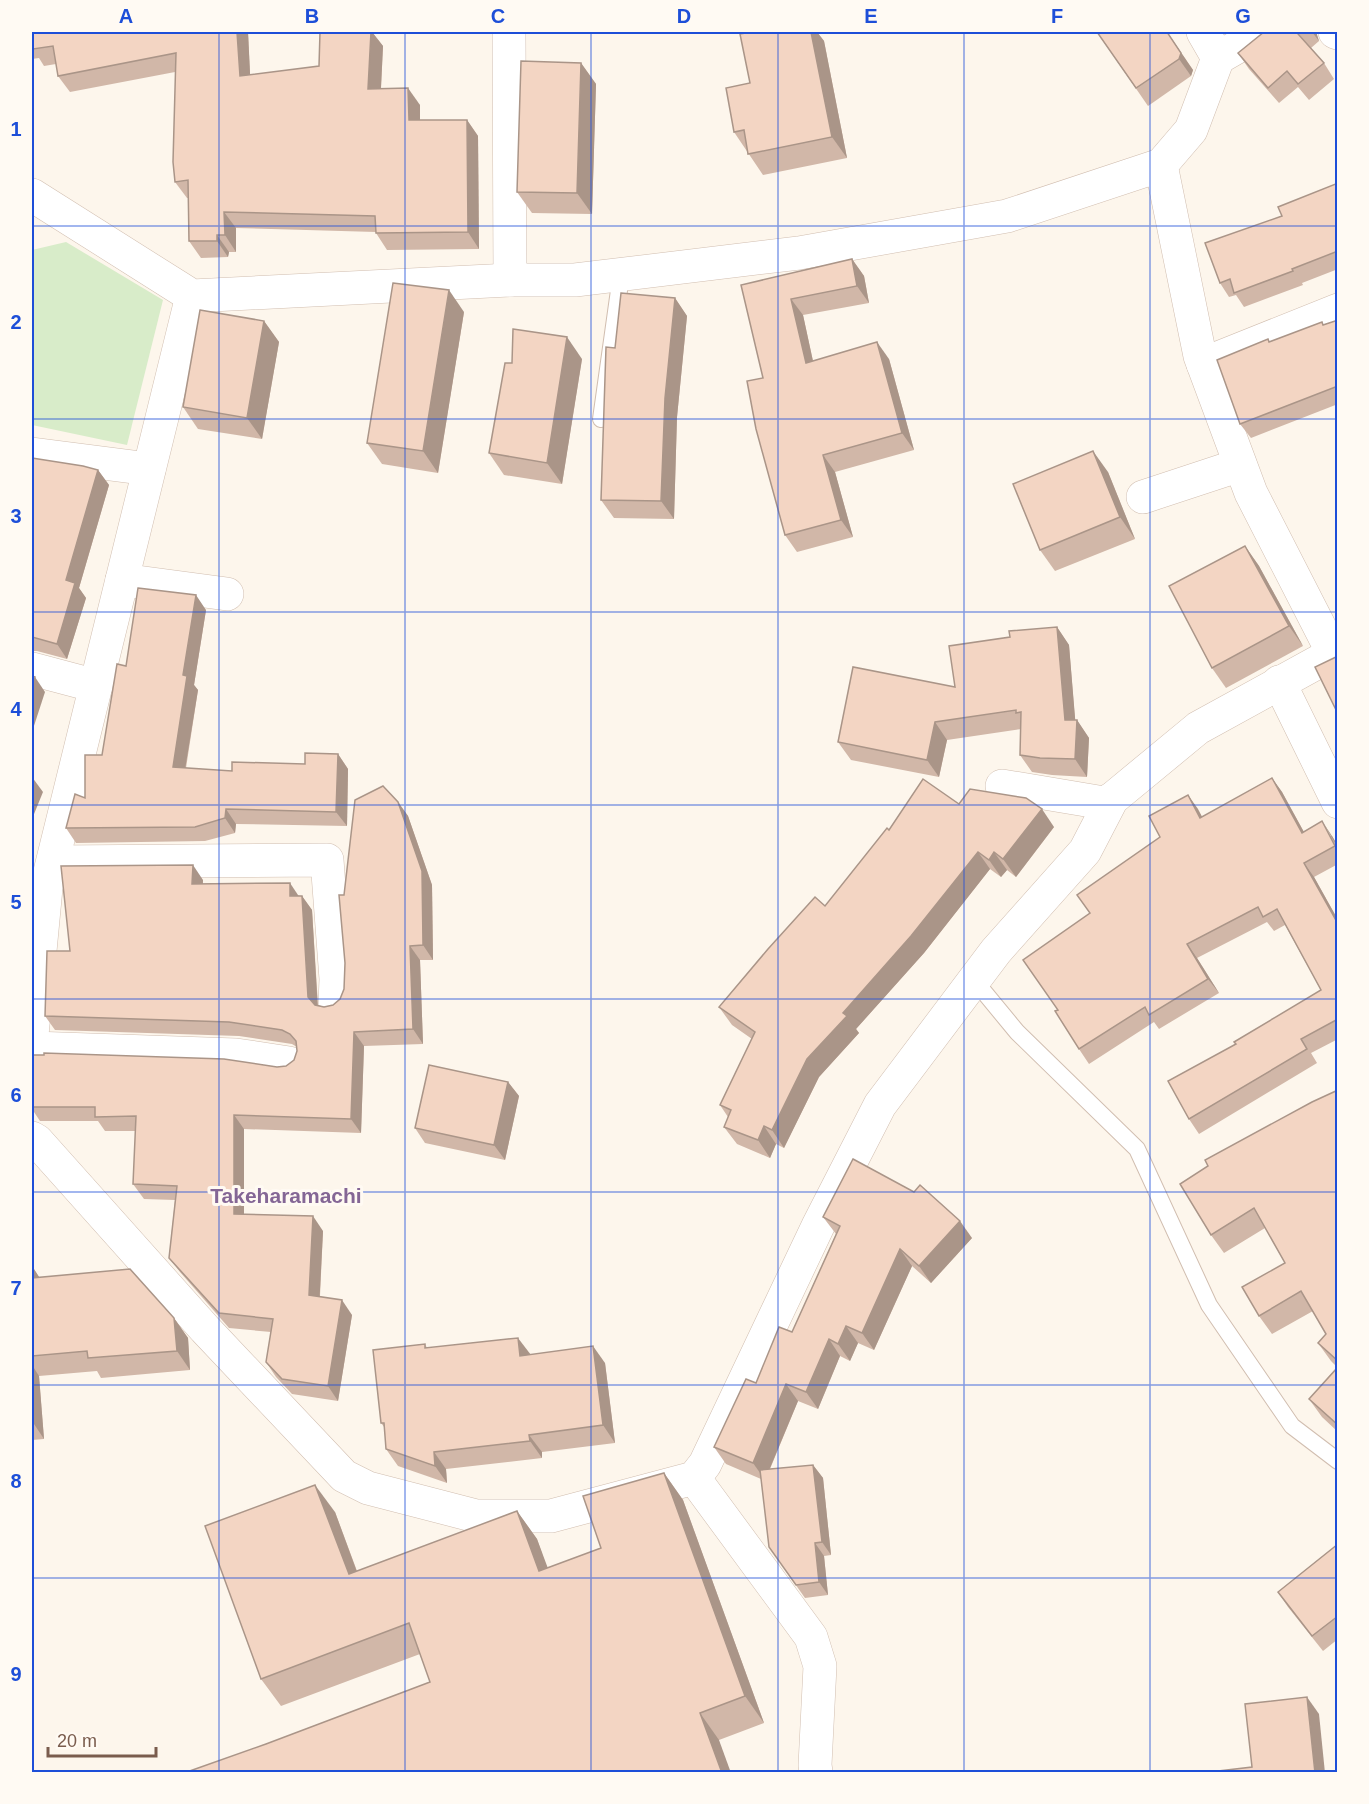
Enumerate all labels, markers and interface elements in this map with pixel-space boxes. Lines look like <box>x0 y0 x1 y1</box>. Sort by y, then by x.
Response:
text: A <box>119 5 133 27</box>
text: B <box>305 5 319 27</box>
text: C <box>491 5 505 27</box>
text: D <box>677 5 691 27</box>
text: E <box>864 5 878 27</box>
text: F <box>1051 5 1063 27</box>
text: G <box>1235 5 1251 27</box>
text: 1 <box>10 118 22 140</box>
text: 2 <box>10 311 22 333</box>
text: 3 <box>10 505 22 527</box>
text: 4 <box>10 698 22 720</box>
text: 5 <box>10 891 22 913</box>
text: 6 <box>10 1084 22 1106</box>
district label: Takeharamachi <box>210 1184 362 1207</box>
text: 7 <box>10 1277 22 1299</box>
text: 8 <box>10 1470 22 1492</box>
text: 9 <box>10 1663 22 1685</box>
scale bar <box>48 1720 156 1758</box>
text: 20 m <box>57 1731 97 1751</box>

